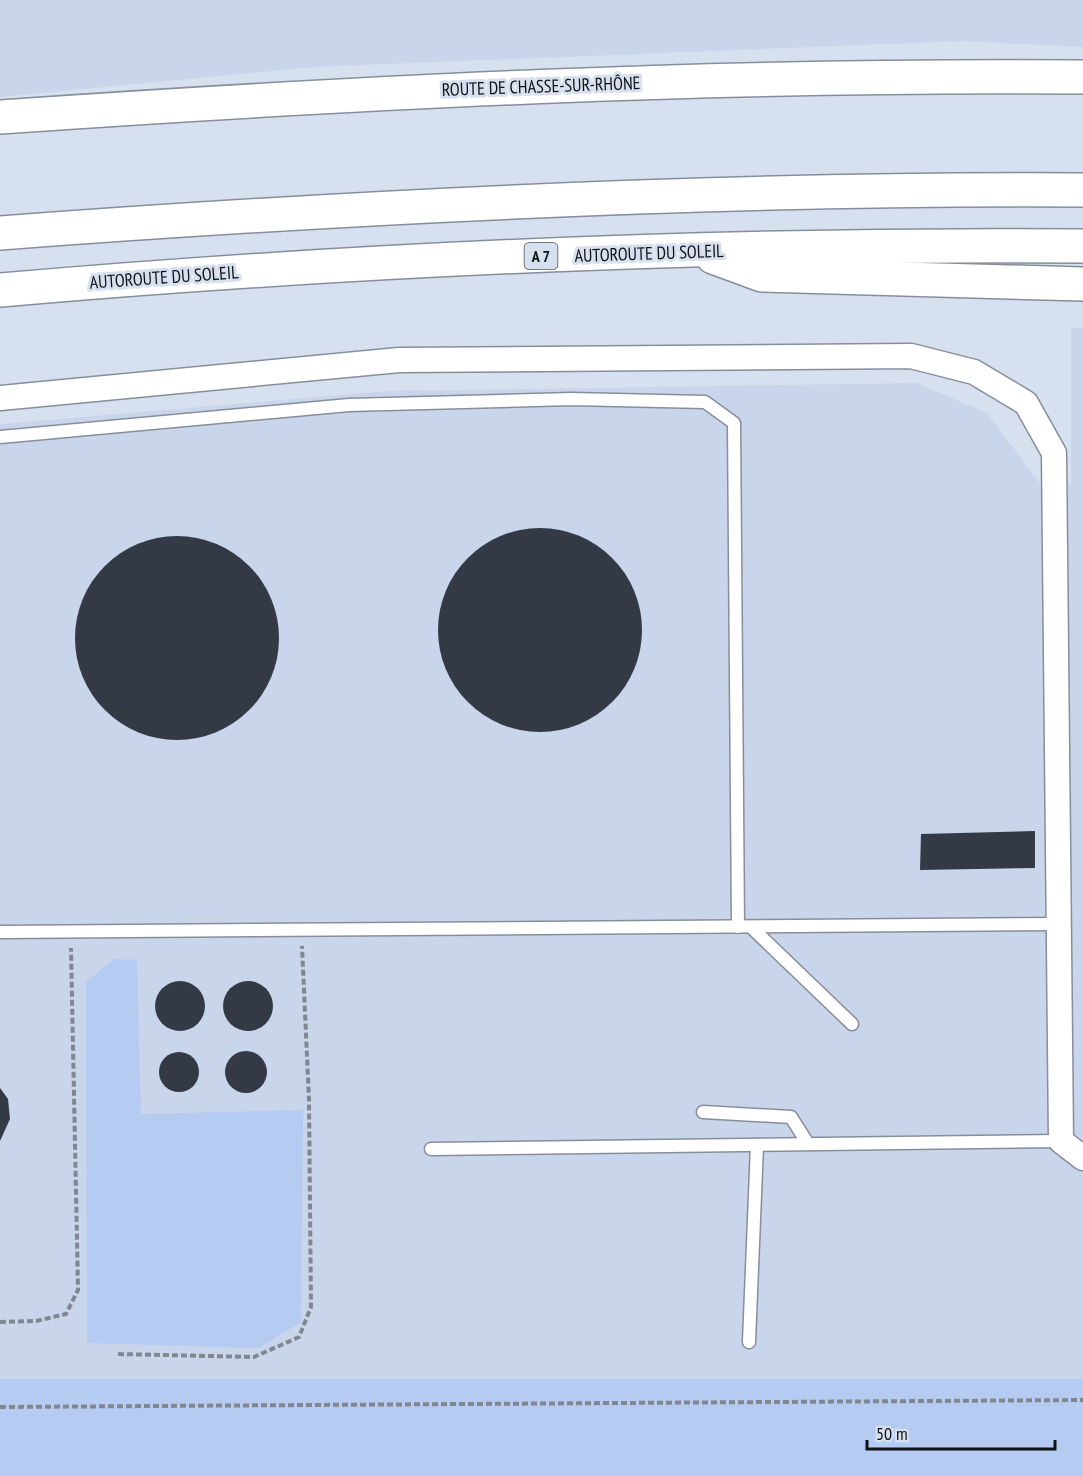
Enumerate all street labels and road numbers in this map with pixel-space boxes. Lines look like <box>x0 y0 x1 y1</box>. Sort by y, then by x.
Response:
street label: ROUTE DE CHASSE-SUR-RHÔNE <box>441 71 641 101</box>
street label: AUTOROUTE DU SOLEIL <box>574 239 724 267</box>
road number: A 7 <box>524 243 558 269</box>
street label: AUTOROUTE DU SOLEIL <box>89 260 240 294</box>

